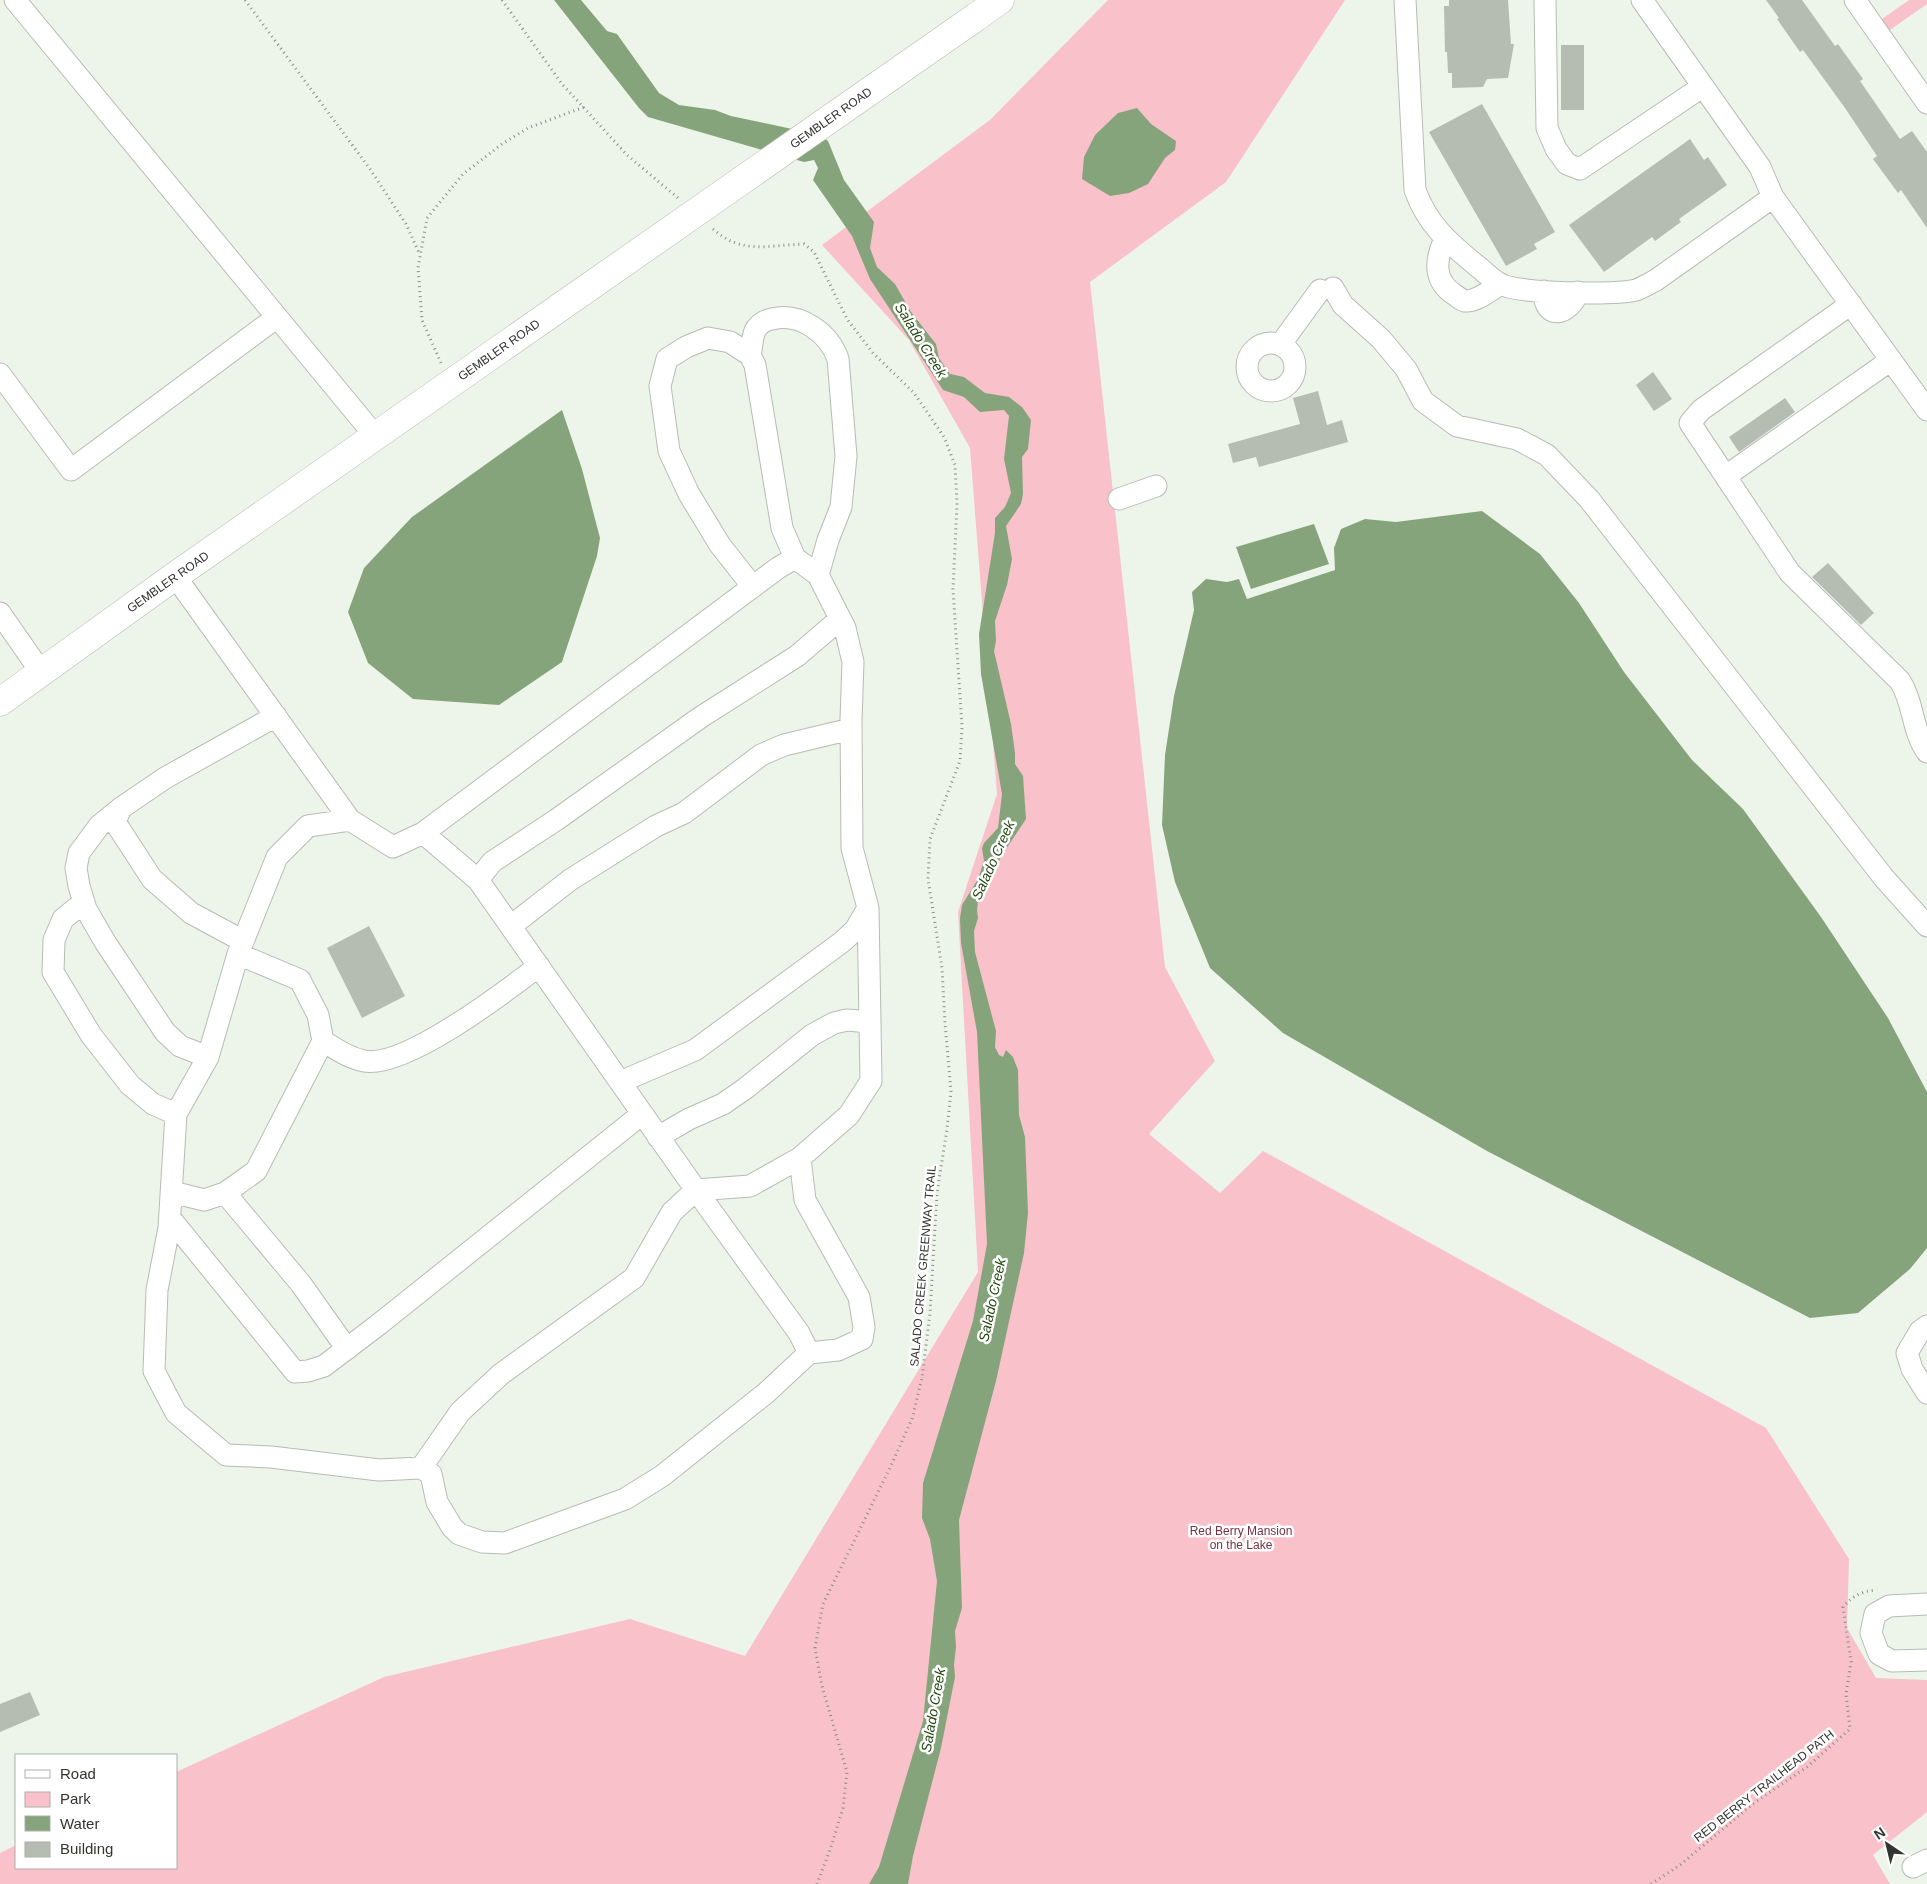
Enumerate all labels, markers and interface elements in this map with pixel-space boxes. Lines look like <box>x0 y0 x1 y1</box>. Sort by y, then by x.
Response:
street label: GEMBLER ROAD <box>787 84 875 151</box>
water label: Salado Creek <box>892 300 951 381</box>
street label: GEMBLER ROAD <box>455 316 543 383</box>
street label: GEMBLER ROAD <box>124 548 212 615</box>
water label: Salado Creek <box>968 817 1018 902</box>
street label: SALADO CREEK GREENWAY TRAIL <box>907 1164 939 1367</box>
water label: Salado Creek <box>975 1256 1009 1343</box>
park label: Red Berry Mansion on the Lake <box>1190 1524 1292 1552</box>
water label: Salado Creek <box>918 1666 948 1753</box>
street label: RED BERRY TRAILHEAD PATH <box>1691 1727 1837 1845</box>
legend <box>15 1754 178 1869</box>
text: Road <box>60 1765 96 1782</box>
text: Park <box>60 1790 91 1807</box>
text: Water <box>60 1815 99 1832</box>
north arrow <box>1862 1819 1912 1869</box>
text: N <box>1871 1824 1888 1843</box>
text: Building <box>60 1840 113 1857</box>

